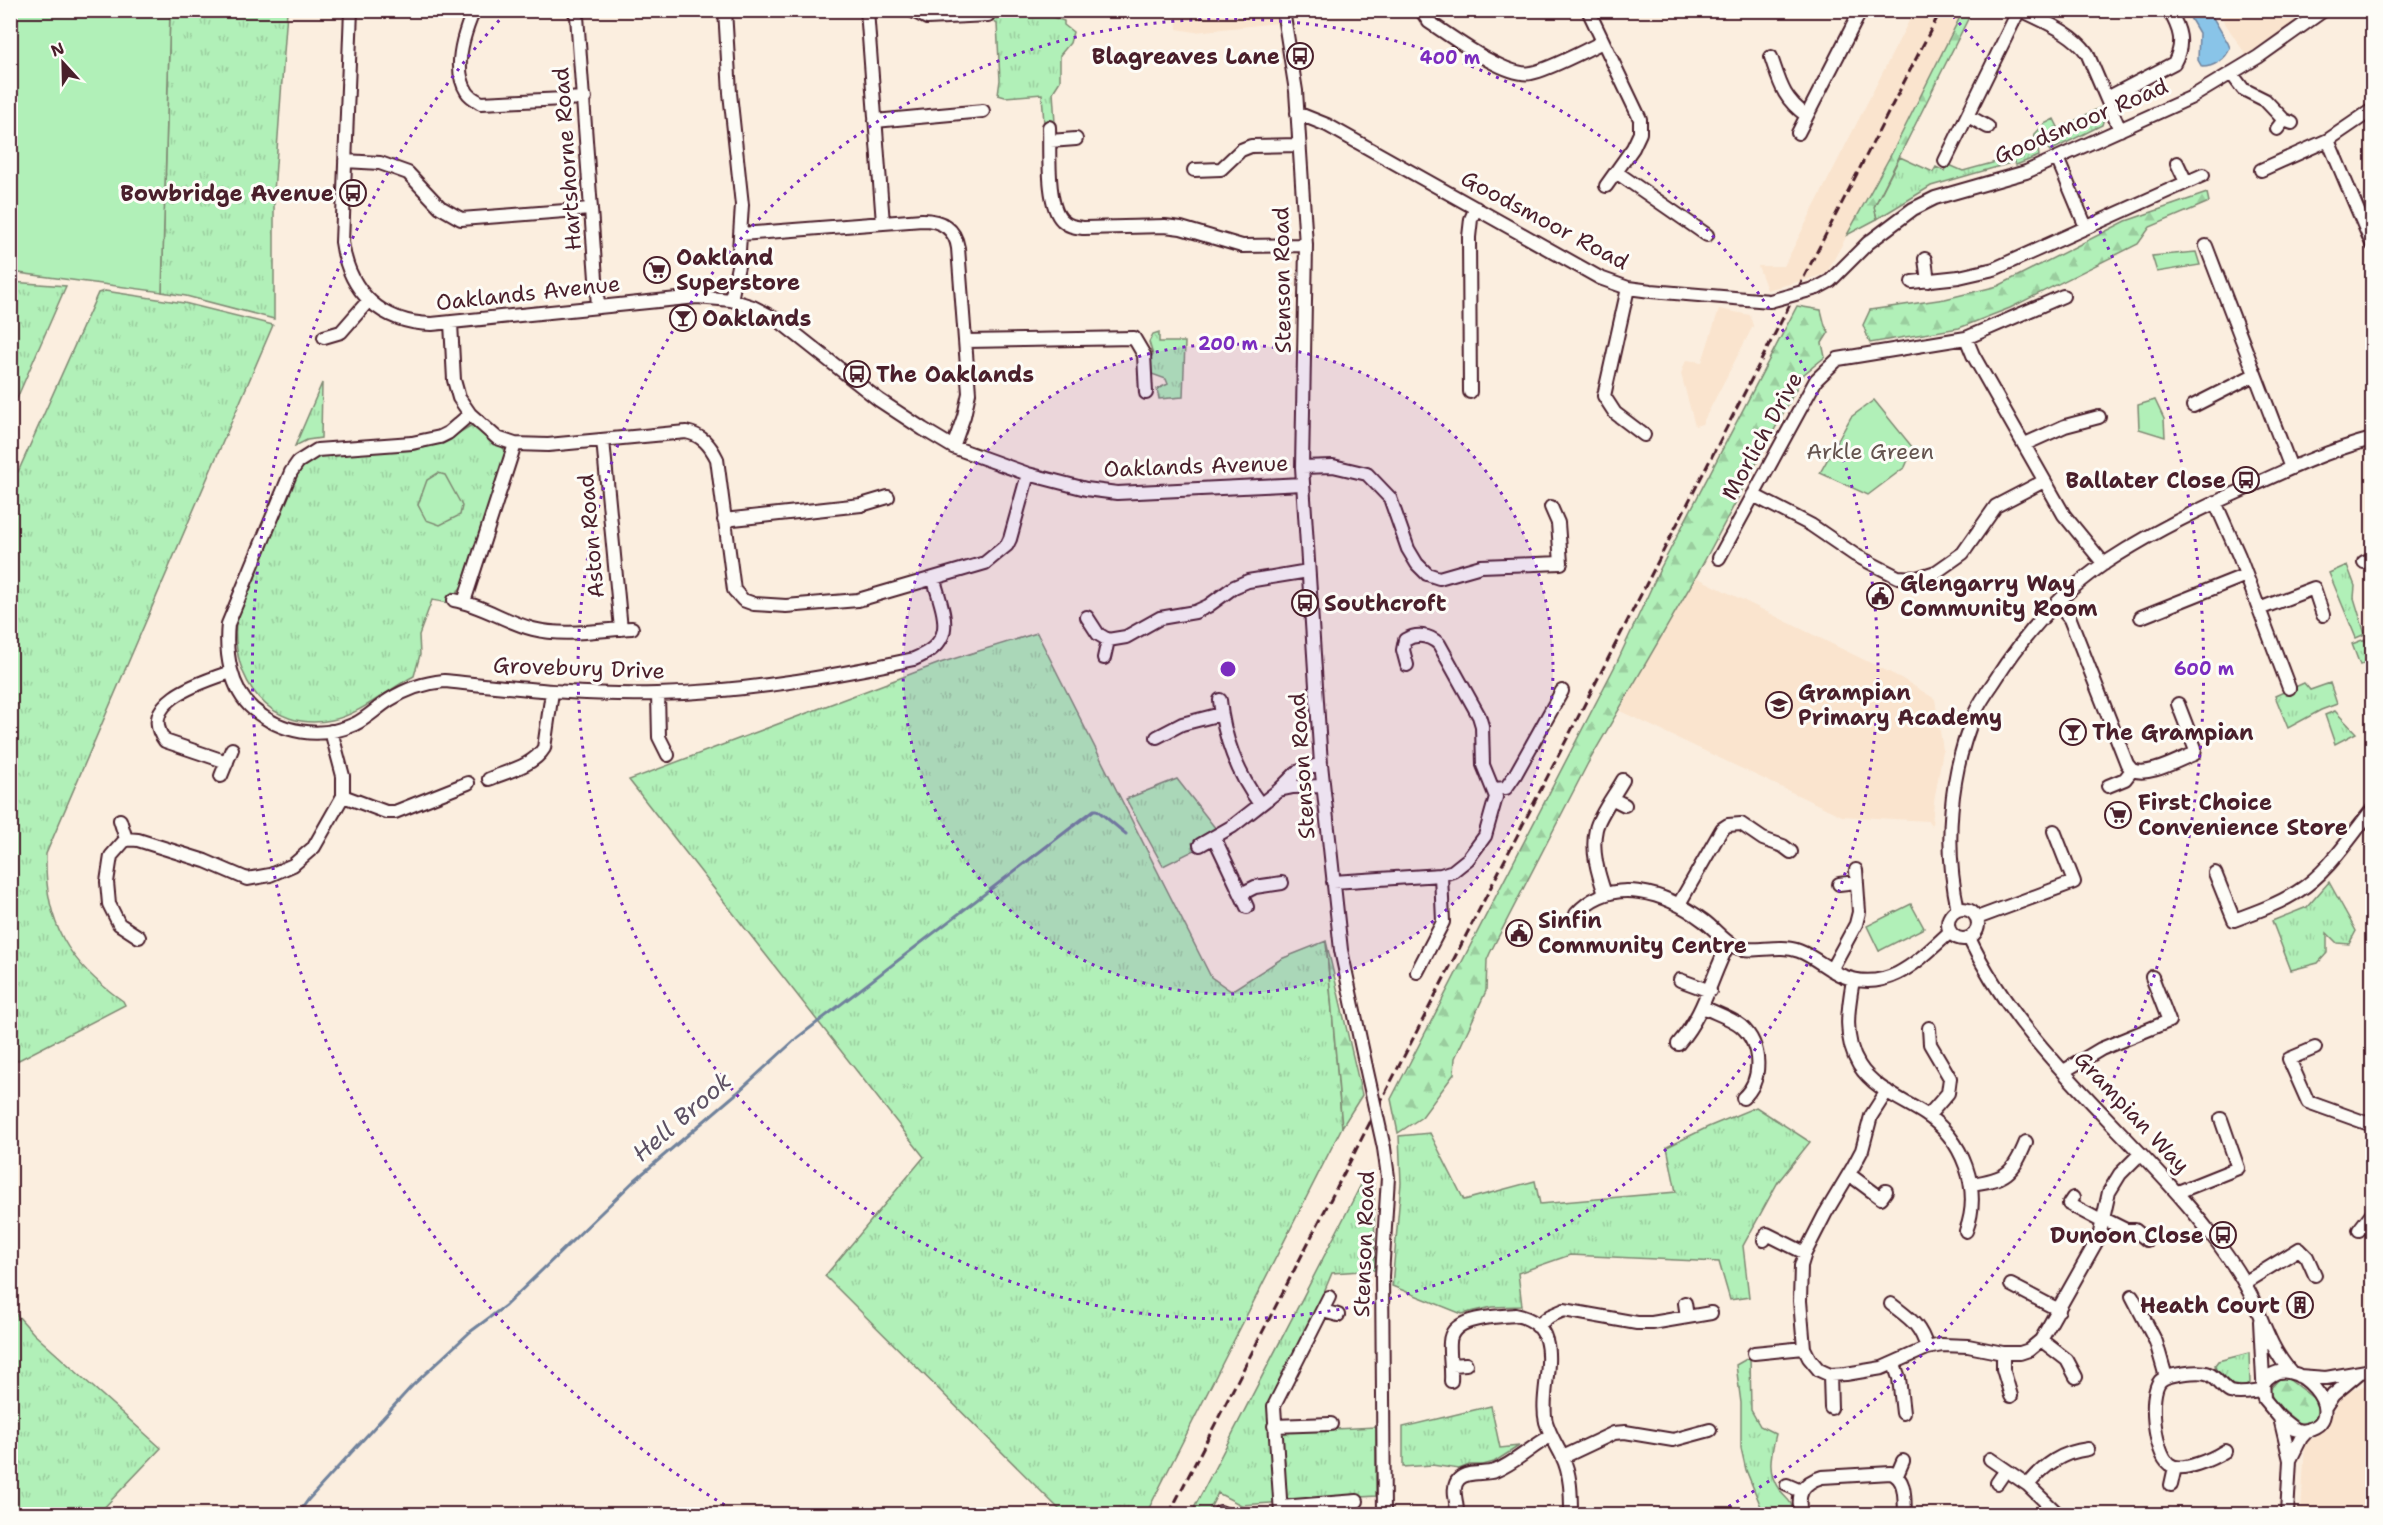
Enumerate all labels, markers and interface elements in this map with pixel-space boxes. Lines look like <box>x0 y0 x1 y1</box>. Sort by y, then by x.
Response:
north arrow <box>33 33 93 93</box>
text: N <box>48 37 67 62</box>
bus stop icon: Blagreaves Lane <box>1285 41 1315 71</box>
place label: Blagreaves Lane <box>1092 42 1280 71</box>
text: 400 m <box>1420 46 1481 70</box>
street label: Hartshorne Road <box>546 66 588 252</box>
street label: Goodsmoor Road <box>1990 71 2172 171</box>
street label: Goodsmoor Road <box>1456 164 1634 277</box>
bus stop icon: Bowbridge Avenue <box>338 178 368 208</box>
place label: Bowbridge Avenue <box>120 179 334 208</box>
street label: Stenson Road <box>1266 206 1298 354</box>
place label: Oakland Superstore <box>676 243 800 297</box>
supermarket icon: Oakland Superstore <box>642 255 672 285</box>
street label: Oaklands Avenue <box>434 269 622 317</box>
bar icon: Oaklands <box>668 303 698 333</box>
place label: Oaklands <box>702 304 811 333</box>
text: 200 m <box>1198 332 1259 356</box>
bus stop icon: The Oaklands <box>842 359 872 389</box>
place label: The Oaklands <box>876 360 1034 389</box>
street label: Morlich Drive <box>1715 367 1809 505</box>
park label: Arkle Green <box>1806 437 1934 466</box>
street label: Oaklands Avenue <box>1103 448 1289 484</box>
bus stop icon: Ballater Close <box>2231 465 2261 495</box>
place label: Ballater Close <box>2065 466 2226 495</box>
street label: Aston Road <box>571 473 611 599</box>
place label: Glengarry Way Community Room <box>1900 569 2098 623</box>
public building icon: Glengarry Way Community Room <box>1865 581 1895 611</box>
bus stop icon: Southcroft <box>1290 588 1320 618</box>
place label: Southcroft <box>1324 589 1447 618</box>
street label: Grovebury Drive <box>492 651 666 685</box>
text: 600 m <box>2174 657 2235 681</box>
centre of rings <box>1218 659 1238 679</box>
place label: Grampian Primary Academy <box>1798 678 2002 732</box>
school or university icon: Grampian Primary Academy <box>1764 690 1794 720</box>
street label: Stenson Road <box>1282 692 1322 840</box>
bar icon: The Grampian <box>2058 717 2088 747</box>
place label: The Grampian <box>2092 718 2254 747</box>
place label: First Choice Convenience Store <box>2138 788 2348 842</box>
supermarket icon: First Choice Convenience Store <box>2103 800 2133 830</box>
place label: Sinfin Community Centre <box>1538 906 1747 960</box>
public building icon: Sinfin Community Centre <box>1504 918 1534 948</box>
street label: Grampian Way <box>2068 1045 2196 1179</box>
water label: Hell Brook <box>626 1065 739 1169</box>
street label: Stenson Road <box>1347 1170 1381 1318</box>
bus stop icon: Dunoon Close <box>2208 1220 2238 1250</box>
place label: Dunoon Close <box>2050 1221 2204 1250</box>
building icon: Heath Court <box>2285 1290 2315 1320</box>
place label: Heath Court <box>2140 1291 2280 1320</box>

